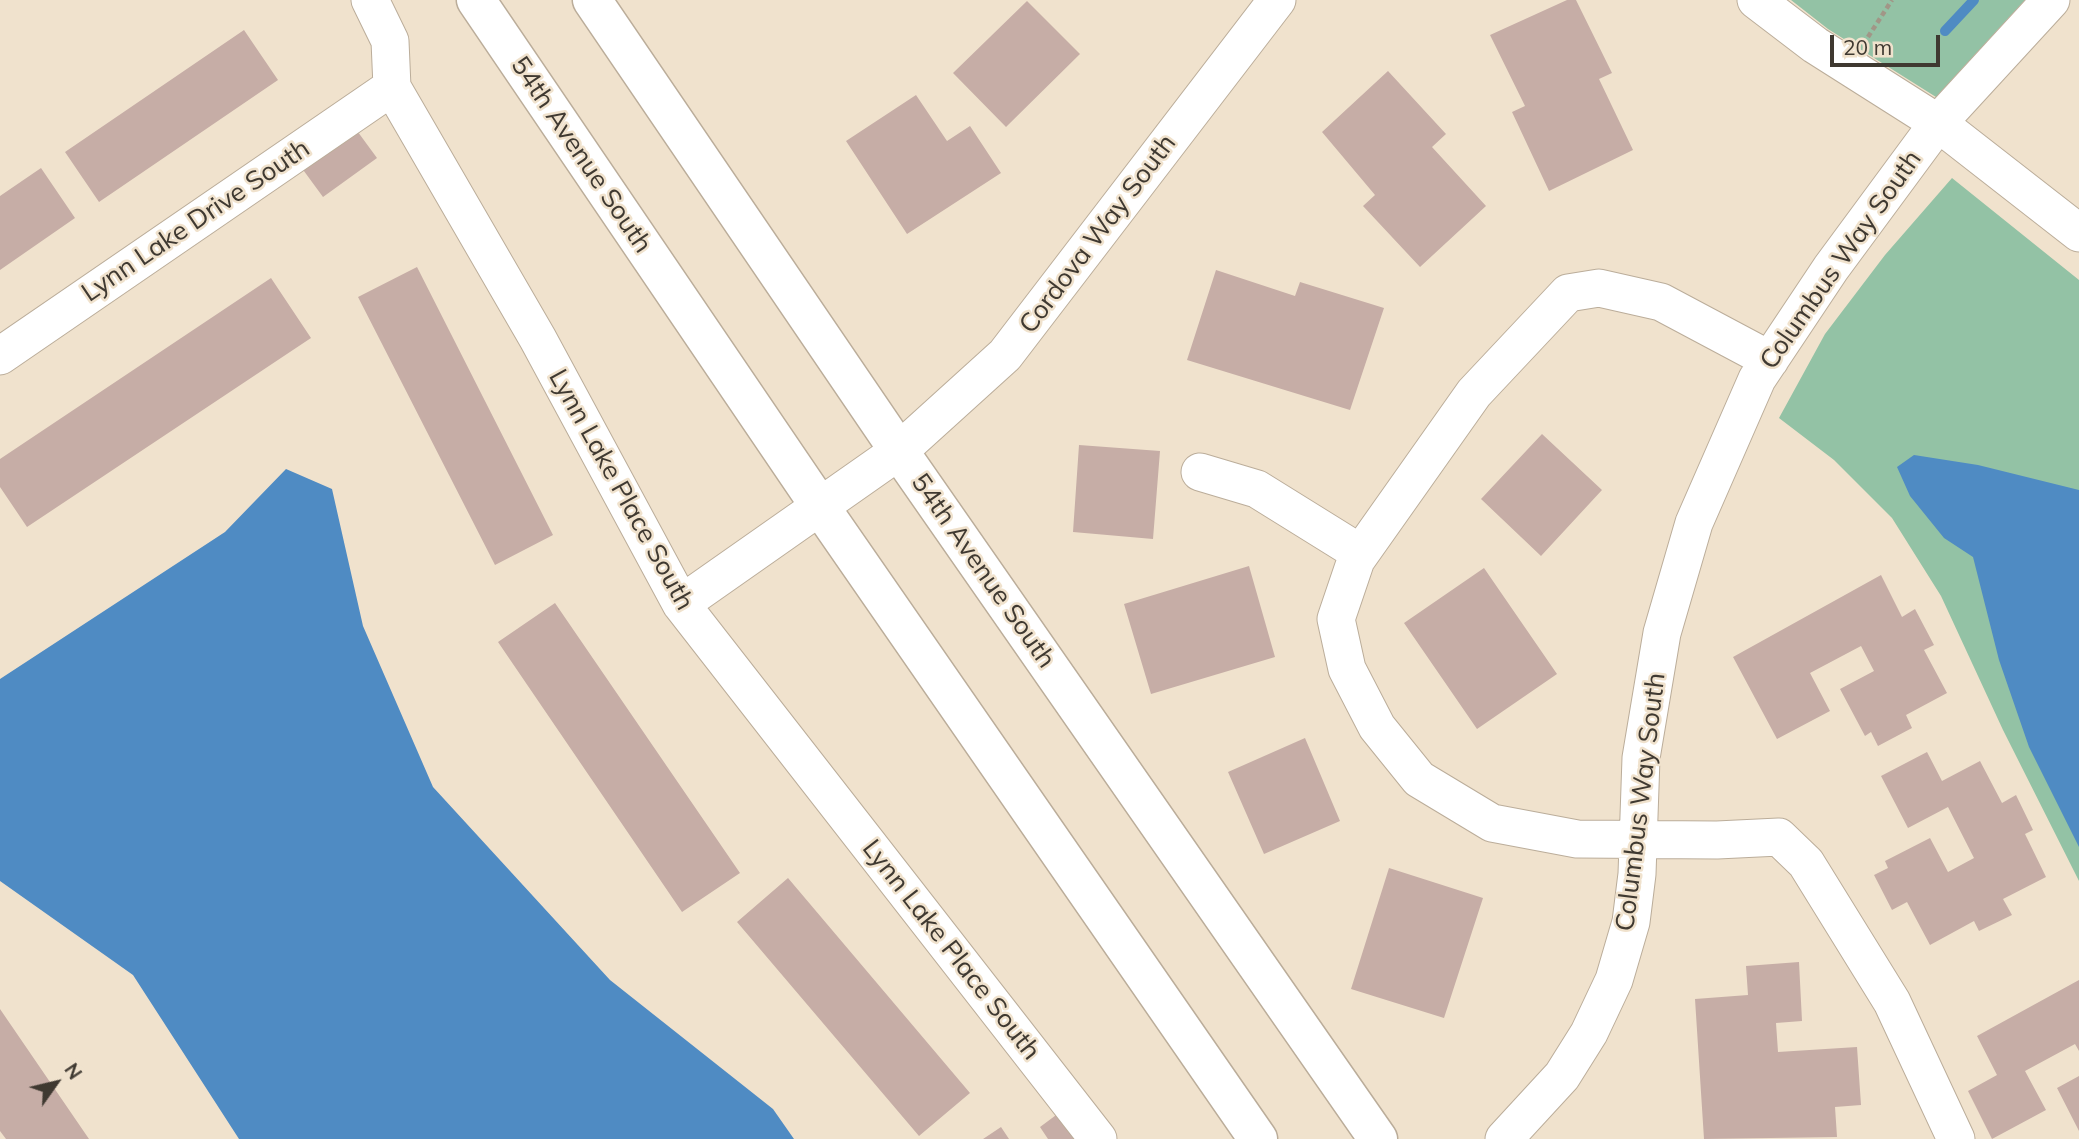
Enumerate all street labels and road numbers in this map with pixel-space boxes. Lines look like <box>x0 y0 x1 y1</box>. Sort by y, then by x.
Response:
street label: 54th Avenue South <box>504 51 658 259</box>
street label: Cordova Way South <box>1013 128 1183 340</box>
street label: Lynn Lake Drive South <box>76 133 316 309</box>
street label: Columbus Way South <box>1754 145 1928 375</box>
street label: Lynn Lake Place South <box>542 364 700 616</box>
street label: 54th Avenue South <box>904 468 1062 674</box>
street label: Columbus Way South <box>1610 671 1672 933</box>
street label: Lynn Lake Place South <box>855 834 1047 1066</box>

